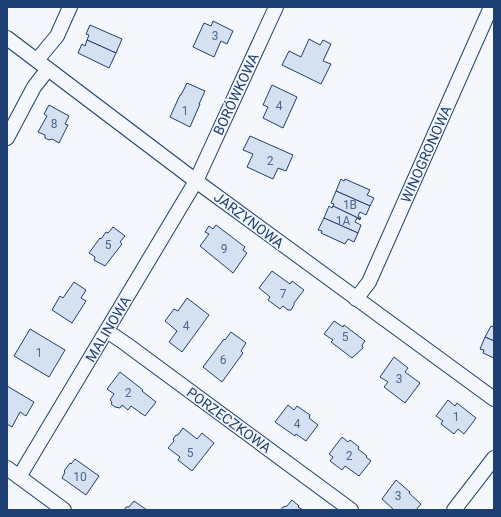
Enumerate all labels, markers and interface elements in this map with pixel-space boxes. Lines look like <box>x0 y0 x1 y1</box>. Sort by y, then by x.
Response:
house number: 3 <box>212 29 218 43</box>
street label: BORÓWKOWA <box>209 50 262 137</box>
house number: 4 <box>276 99 283 113</box>
street label: WINOGRONOWA <box>397 103 455 205</box>
house number: 1 <box>182 104 188 118</box>
house number: 8 <box>51 117 58 131</box>
house number: 2 <box>267 154 274 168</box>
street label: JARZYNOWA <box>211 189 287 251</box>
house number: 1B <box>343 198 357 212</box>
house number: 1A <box>336 214 350 228</box>
house number: 5 <box>105 238 112 252</box>
house number: 9 <box>221 242 227 256</box>
house number: 7 <box>280 287 287 301</box>
street label: MALINOWA <box>82 293 134 365</box>
house number: 4 <box>183 319 190 333</box>
house number: 5 <box>342 330 349 344</box>
house number: 1 <box>36 346 42 360</box>
house number: 6 <box>220 353 227 367</box>
house number: 3 <box>396 372 402 386</box>
street label: PORZECZKOWA <box>184 384 274 456</box>
house number: 2 <box>125 386 132 400</box>
house number: 1 <box>453 410 459 424</box>
house number: 4 <box>294 417 301 431</box>
house number: 5 <box>187 446 194 460</box>
house number: 2 <box>346 449 353 463</box>
house number: 10 <box>73 470 87 484</box>
house number: 3 <box>395 489 401 503</box>

